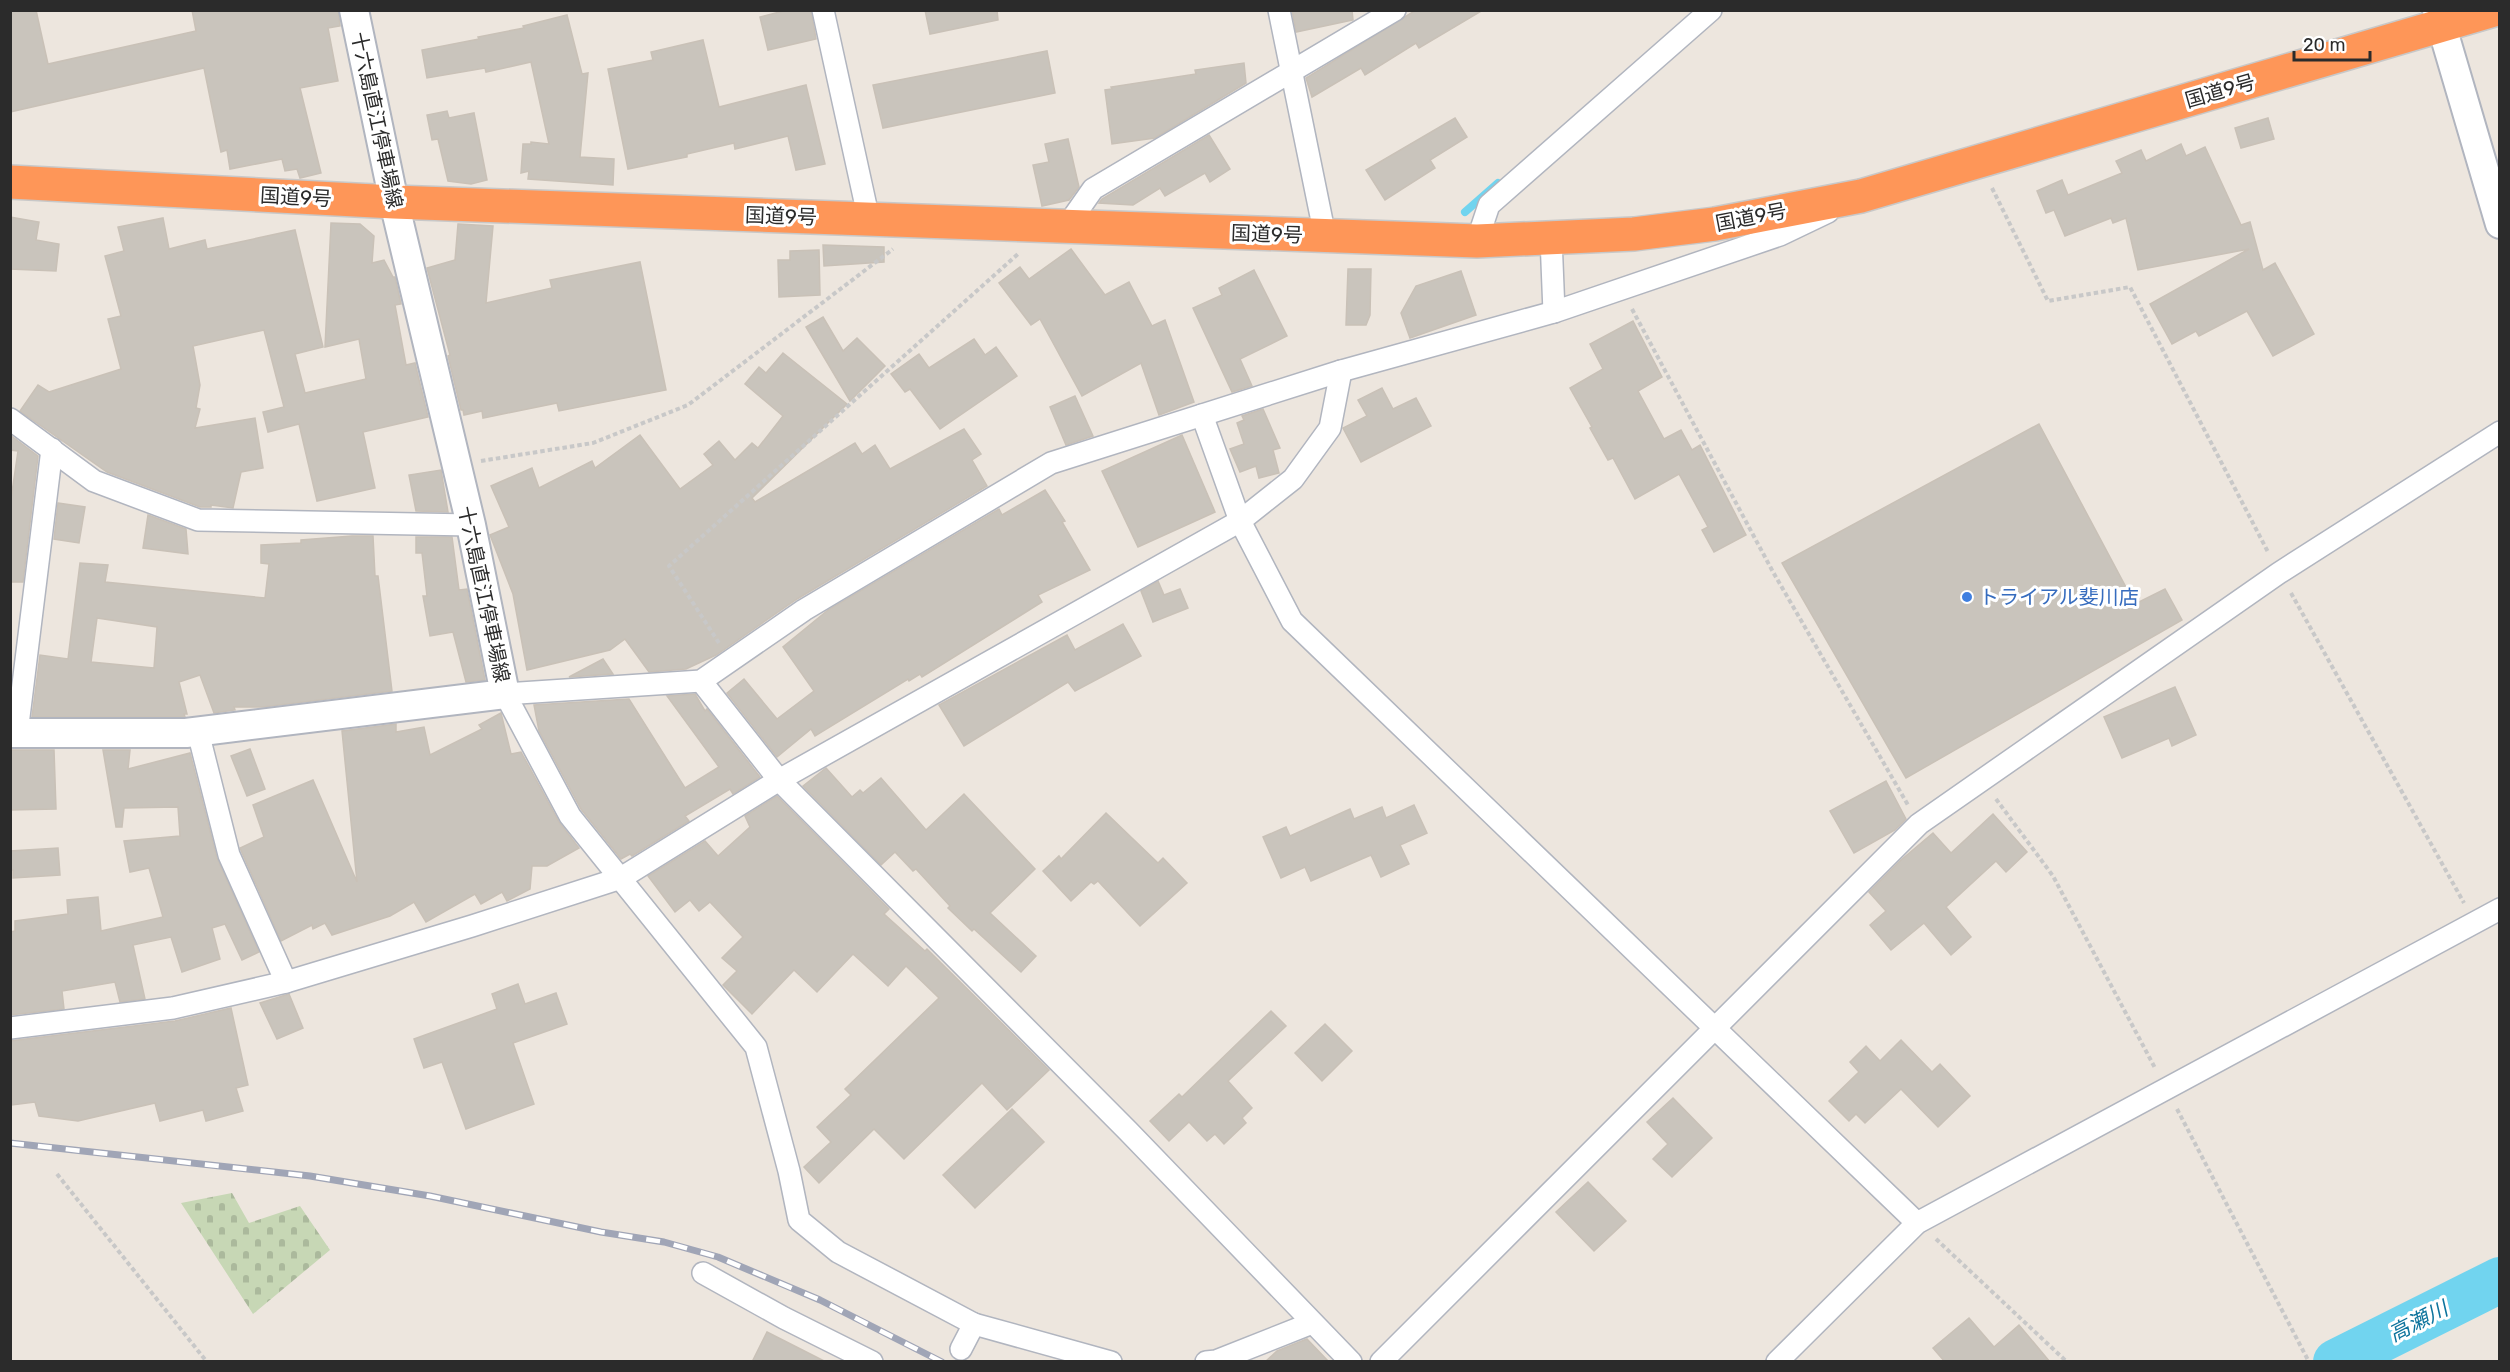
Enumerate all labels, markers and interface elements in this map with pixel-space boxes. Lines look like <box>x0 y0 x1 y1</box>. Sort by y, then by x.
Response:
scale bar <box>2294 24 2370 62</box>
street label: 十六島直江停車場線 <box>347 29 407 211</box>
text: 20 m <box>2303 34 2345 56</box>
street label: 国道9号 <box>2182 70 2258 112</box>
street label: 国道9号 <box>259 183 333 211</box>
street label: 国道9号 <box>1713 198 1789 236</box>
street label: 国道9号 <box>745 203 817 229</box>
street label: 国道9号 <box>1231 221 1303 247</box>
street label: 十六島直江停車場線 <box>454 503 514 685</box>
place label: トライアル斐川店 <box>1979 585 2139 609</box>
marker: トライアル斐川店 <box>1960 590 1974 604</box>
water label: 高瀬川 <box>2384 1295 2454 1346</box>

